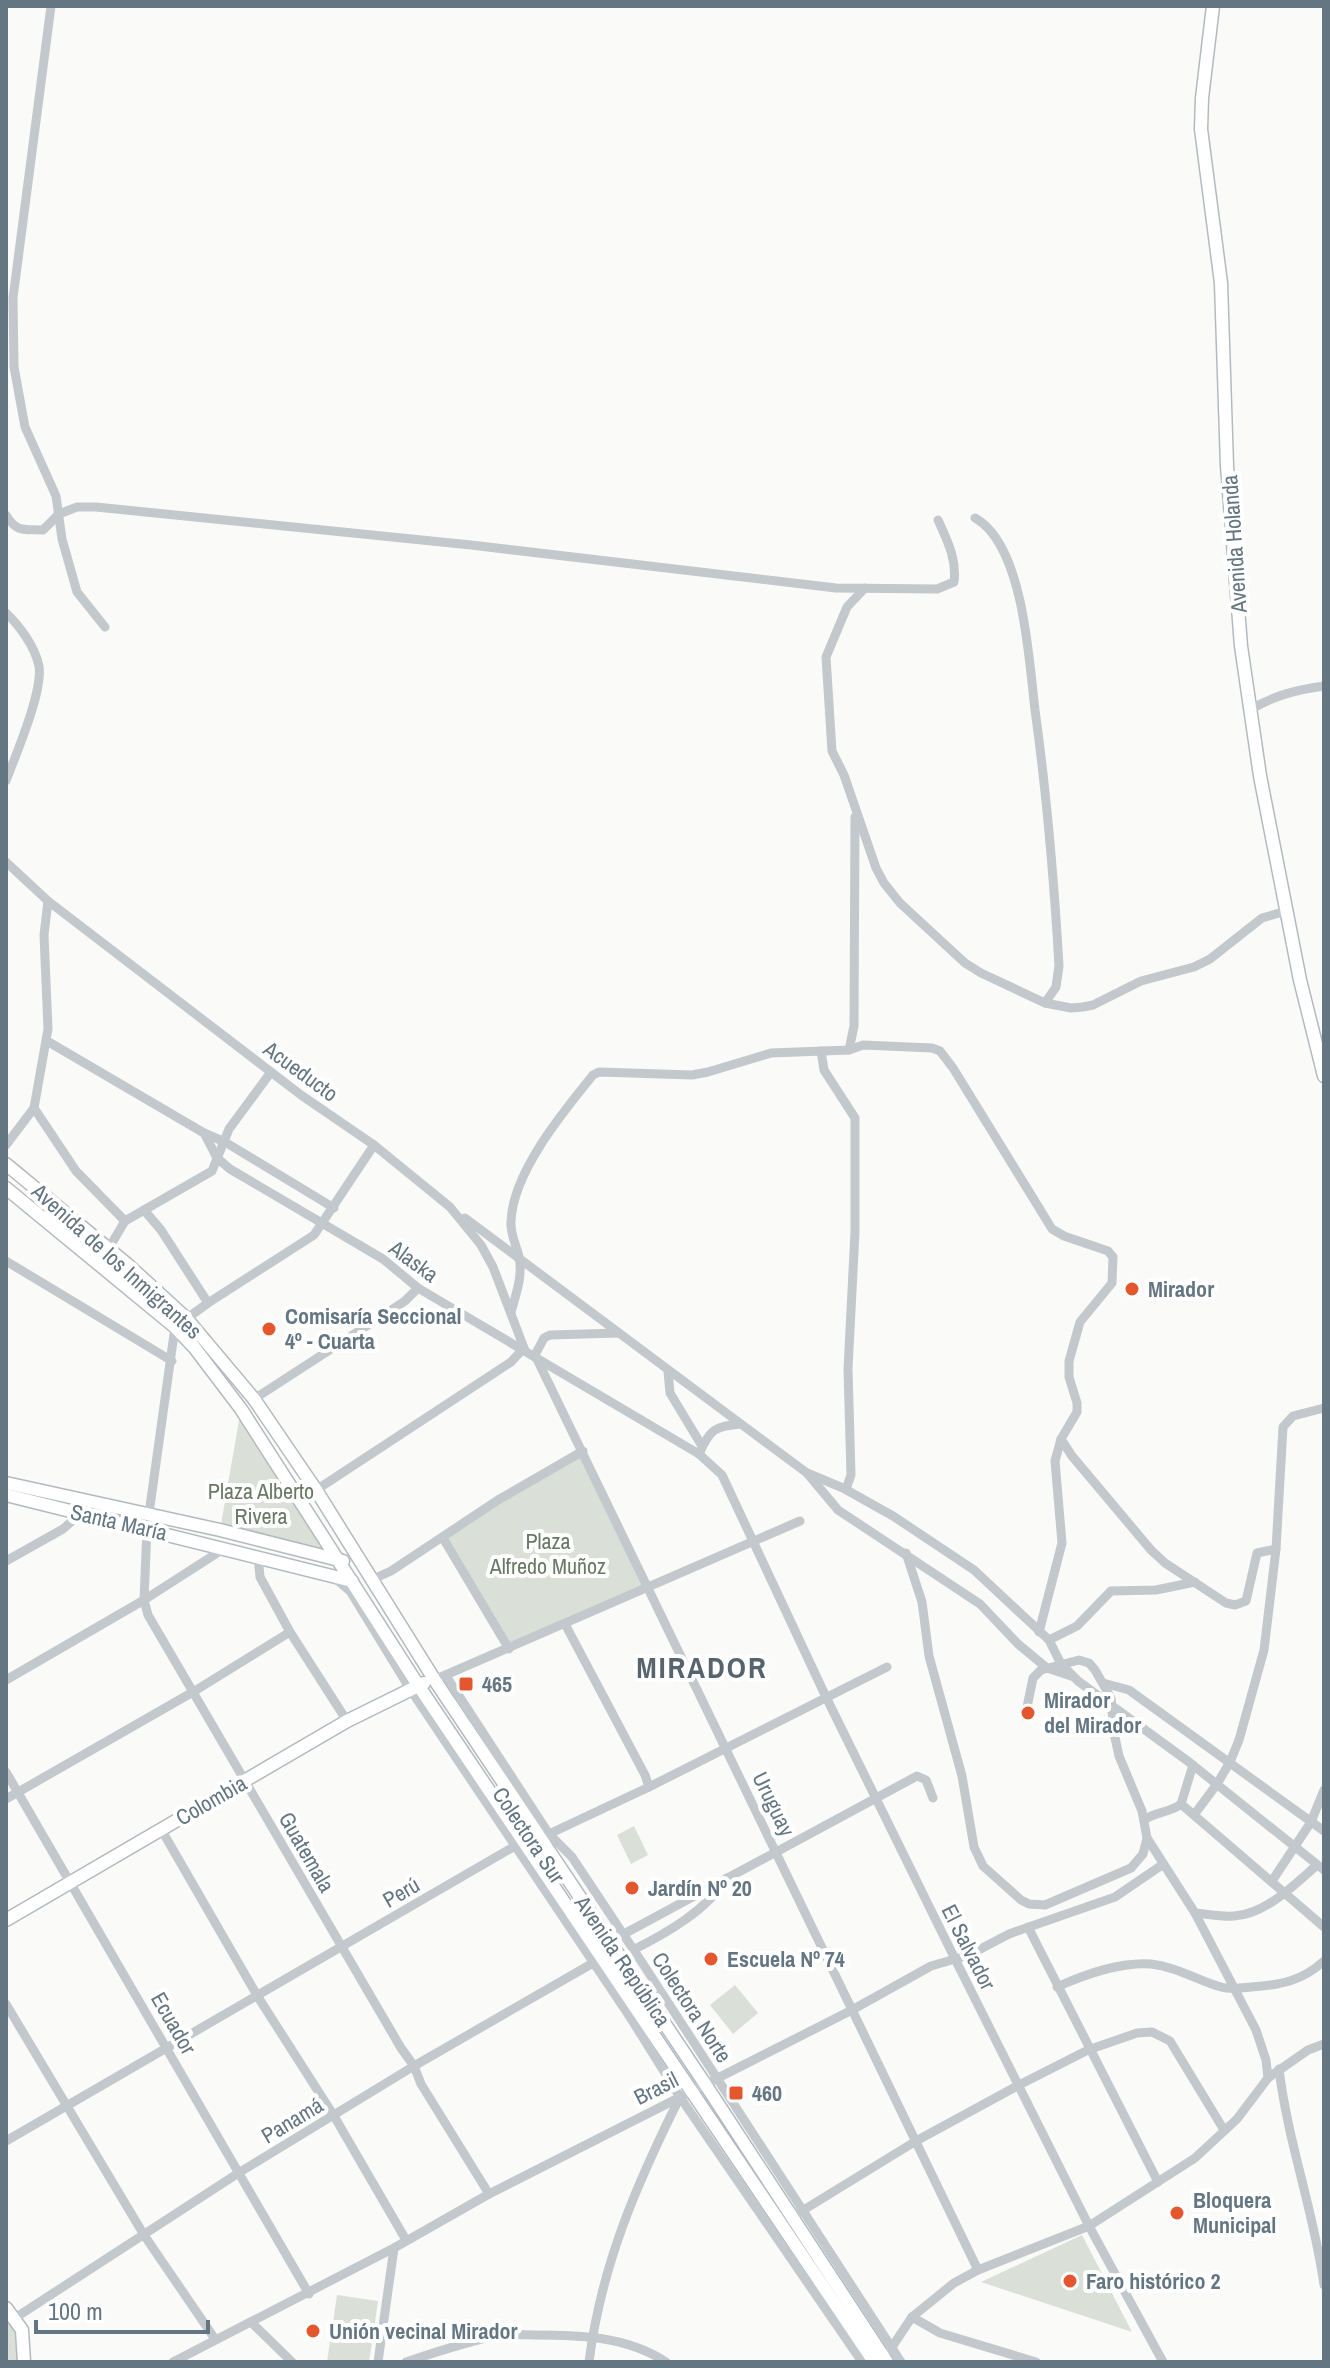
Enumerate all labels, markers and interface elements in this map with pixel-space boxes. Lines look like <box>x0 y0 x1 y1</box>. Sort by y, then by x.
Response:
street label: Avenida Holanda <box>1214 474 1254 615</box>
street label: Acueducto <box>257 1033 344 1108</box>
street label: Avenida de los Inmigrantes <box>25 1176 209 1346</box>
street label: Alaska <box>382 1232 445 1289</box>
place label: Mirador <box>1148 1274 1214 1304</box>
marker: Mirador <box>1123 1280 1141 1298</box>
place label: Comisaría Seccional 4º - Cuarta <box>285 1301 462 1356</box>
marker: Comisaría Seccional 4º - Cuarta <box>260 1320 278 1338</box>
park label: Plaza Alberto Rivera <box>208 1476 314 1531</box>
street label: Santa María <box>68 1496 170 1548</box>
park label: Plaza Alfredo Muñoz <box>489 1526 606 1581</box>
district label: MIRADOR <box>636 1647 768 1687</box>
place label: 465 <box>482 1669 512 1699</box>
marker: 465 <box>457 1675 475 1693</box>
place label: Mirador del Mirador <box>1044 1685 1141 1740</box>
marker: Mirador del Mirador <box>1019 1704 1037 1722</box>
street label: Uruguay <box>746 1767 802 1841</box>
street label: Colombia <box>170 1768 252 1832</box>
street label: Colectora Sur <box>486 1781 572 1889</box>
street label: Guatemala <box>272 1806 342 1898</box>
street label: Perú <box>377 1869 425 1915</box>
place label: Jardín Nº 20 <box>648 1873 752 1903</box>
marker: Jardín Nº 20 <box>623 1879 641 1897</box>
street label: Avenida República <box>567 1889 678 2032</box>
street label: El Salvador <box>935 1899 1003 1995</box>
place label: Escuela Nº 74 <box>727 1944 845 1974</box>
street label: Colectora Norte <box>645 1946 739 2068</box>
marker: Escuela Nº 74 <box>702 1950 720 1968</box>
street label: Ecuador <box>144 1986 204 2060</box>
street label: Brasil <box>629 2064 683 2112</box>
place label: 460 <box>752 2078 782 2108</box>
marker: 460 <box>727 2084 745 2102</box>
street label: Panamá <box>255 2090 329 2150</box>
place label: Bloquera Municipal <box>1193 2185 1276 2240</box>
marker: Bloquera Municipal <box>1168 2204 1186 2222</box>
place label: Faro histórico 2 <box>1086 2266 1220 2296</box>
marker: Faro histórico 2 <box>1061 2272 1079 2290</box>
scale bar <box>36 2284 208 2334</box>
text: 100 m <box>48 2295 103 2327</box>
place label: Unión vecinal Mirador <box>329 2316 517 2346</box>
marker: Unión vecinal Mirador <box>304 2322 322 2340</box>

